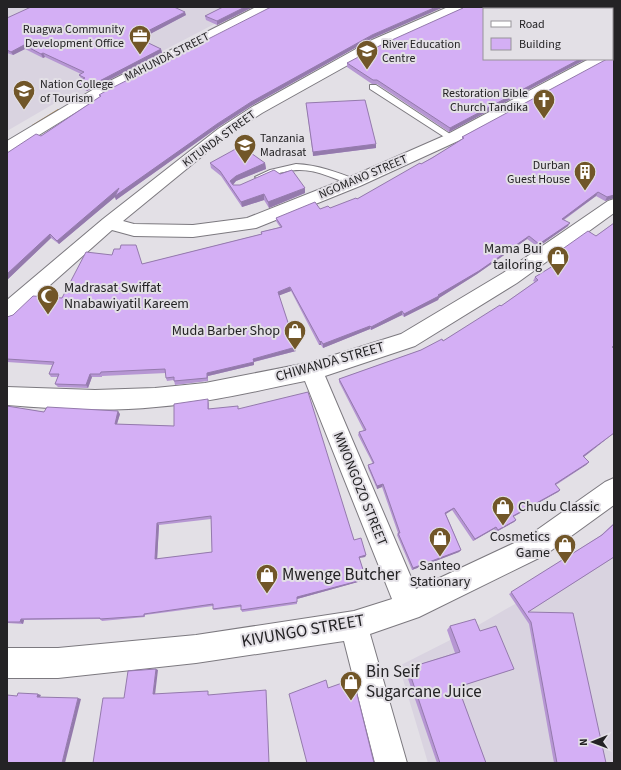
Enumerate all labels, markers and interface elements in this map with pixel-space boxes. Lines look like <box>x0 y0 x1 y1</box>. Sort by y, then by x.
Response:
legend <box>483 8 613 60</box>
text: Road <box>519 16 545 33</box>
place label: Ruagwa Community Development Office <box>23 21 124 52</box>
office icon: Ruagwa Community Development Office <box>127 23 153 56</box>
street label: MAHUNDA STREET <box>122 28 213 86</box>
place label: River Education Centre <box>382 36 461 67</box>
text: Building <box>519 36 561 53</box>
school or university icon: River Education Centre <box>354 38 380 71</box>
place label: Nation College of Tourism <box>40 76 113 107</box>
school or university icon: Nation College of Tourism <box>11 78 37 111</box>
place label: Restoration Bible Church Tandika <box>442 85 528 116</box>
church icon: Restoration Bible Church Tandika <box>531 87 557 120</box>
street label: KITUNDA STREET <box>179 106 260 171</box>
place label: Tanzania Madrasat <box>260 130 306 161</box>
school or university icon: Tanzania Madrasat <box>232 132 258 165</box>
street label: NGOMANO STREET <box>316 150 411 203</box>
place label: Durban Guest House <box>507 157 570 188</box>
building icon: Durban Guest House <box>572 159 598 192</box>
place label: Mama Bui tailoring <box>484 239 542 275</box>
shop icon: Mama Bui tailoring <box>545 244 571 277</box>
place label: Madrasat Swiffat Nnabawiyatil Kareem <box>64 278 189 314</box>
mosque icon: Madrasat Swiffat Nnabawiyatil Kareem <box>35 283 61 316</box>
shop icon: Muda Barber Shop <box>282 318 308 351</box>
place label: Muda Barber Shop <box>172 321 280 341</box>
street label: CHIWANDA STREET <box>273 337 387 387</box>
street label: MWONGOZO STREET <box>328 429 392 549</box>
shop icon: Chudu Classic <box>490 494 516 527</box>
place label: Chudu Classic <box>518 497 600 517</box>
shop icon: Santeo Stationary <box>427 525 453 558</box>
place label: Cosmetics Game <box>490 527 550 563</box>
shop icon: Cosmetics Game <box>552 532 578 565</box>
place label: Santeo Stationary <box>410 556 471 592</box>
shop icon: Mwenge Butcher <box>254 562 280 595</box>
place label: Mwenge Butcher <box>282 563 401 587</box>
street label: KIVUNGO STREET <box>240 608 366 654</box>
place label: Bin Seif Sugarcane Juice <box>366 660 482 704</box>
shop icon: Bin Seif Sugarcane Juice <box>338 669 364 702</box>
north arrow <box>573 722 613 762</box>
text: N <box>576 738 591 746</box>

